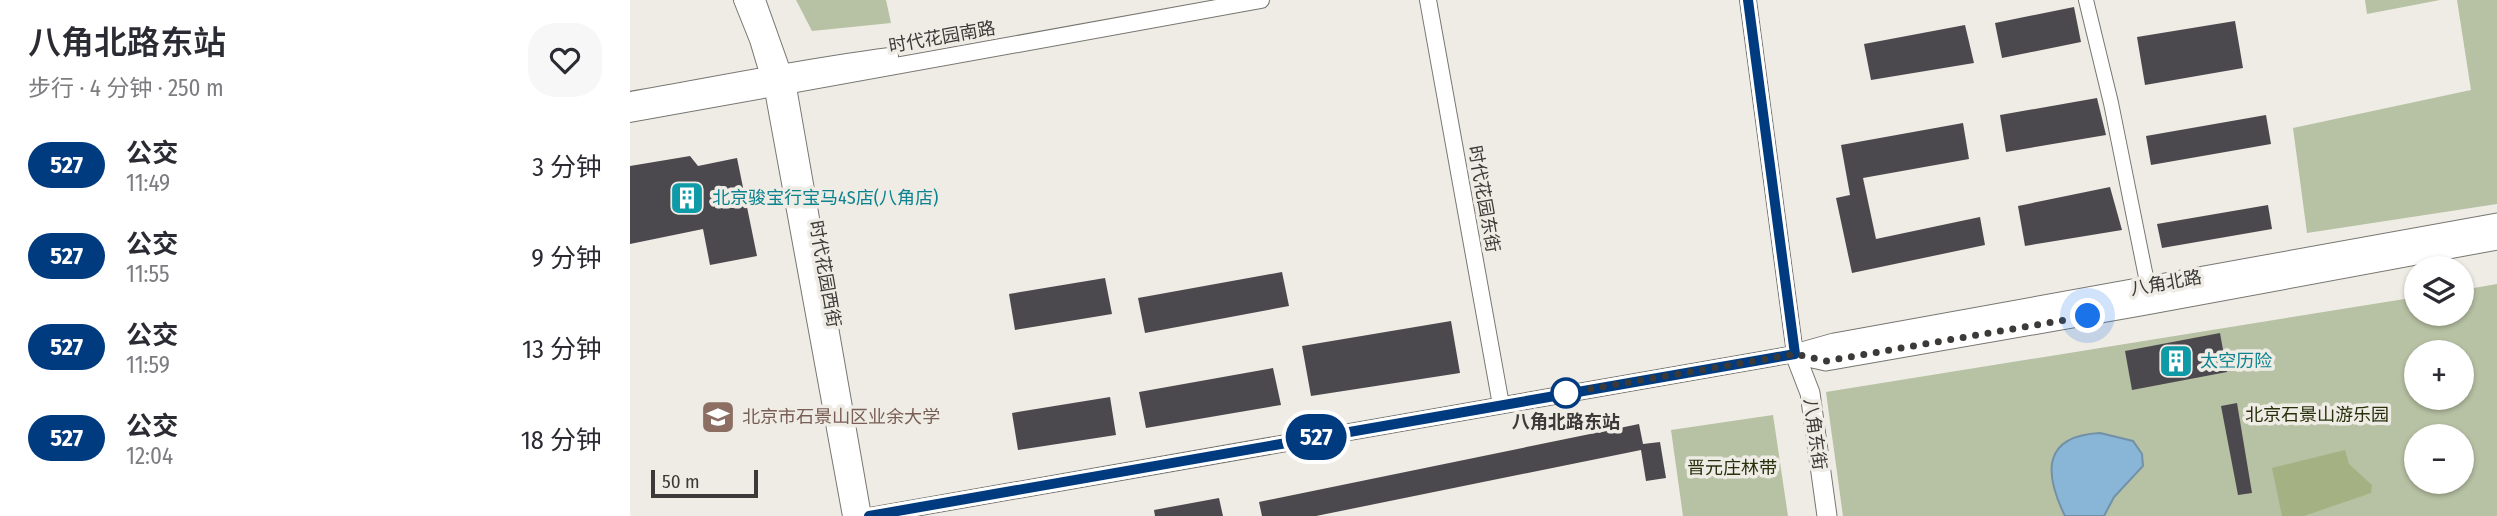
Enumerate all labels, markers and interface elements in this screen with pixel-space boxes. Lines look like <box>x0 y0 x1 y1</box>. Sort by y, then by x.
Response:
street label: 时代花园南路 <box>887 17 997 57</box>
text: 八角北路东站 <box>28 23 226 63</box>
button: heart <box>528 23 602 97</box>
text: 步行 · 4 分钟 · 250 m <box>28 74 224 102</box>
text: 公交 <box>126 138 178 169</box>
street label: 时代花园东街 <box>1464 144 1504 254</box>
text: 527 <box>50 151 83 179</box>
text: 3 分钟 <box>532 152 602 183</box>
text: 11:49 <box>126 169 170 197</box>
building icon: 北京骏宝行宝马4S店(八角店) <box>668 179 706 217</box>
place label: 北京骏宝行宝马4S店(八角店) <box>712 187 938 209</box>
street label: 时代花园西街 <box>805 219 845 329</box>
text: 公交 <box>126 229 178 260</box>
text: 527 <box>50 242 83 270</box>
text: 9 分钟 <box>531 243 602 274</box>
map controls <box>2404 256 2474 494</box>
button: layers <box>2404 256 2474 326</box>
text: 11:55 <box>126 260 170 288</box>
street label: 八角北路 <box>2129 266 2203 300</box>
your location <box>2070 298 2105 333</box>
text: 公交 <box>126 320 178 351</box>
text: 527 <box>50 333 83 361</box>
text: 13 分钟 <box>522 334 602 365</box>
button: + <box>2404 340 2474 410</box>
building icon: 太空历险 <box>2157 342 2195 380</box>
place label: 太空历险 <box>2200 350 2272 372</box>
text: 11:59 <box>126 351 170 379</box>
marker: 八角北路东站 <box>1551 378 1581 408</box>
street label: 八角东街 <box>1799 397 1831 471</box>
school or university icon: 北京市石景山区业余大学 <box>699 398 737 436</box>
park label: 北京石景山游乐园 <box>2245 404 2389 426</box>
place label: 北京市石景山区业余大学 <box>742 406 940 428</box>
text: 公交 <box>126 411 178 442</box>
place label: 八角北路东站 <box>1512 411 1620 433</box>
line badge: 527 <box>1276 414 1356 460</box>
text: 527 <box>1300 423 1332 451</box>
text: 527 <box>50 424 83 452</box>
button: − <box>2404 424 2474 494</box>
text: 18 分钟 <box>521 425 602 456</box>
text: 12:04 <box>126 442 173 470</box>
park label: 晋元庄林带 <box>1687 457 1777 479</box>
scale bar <box>651 467 758 499</box>
text: 50 m <box>662 470 700 493</box>

